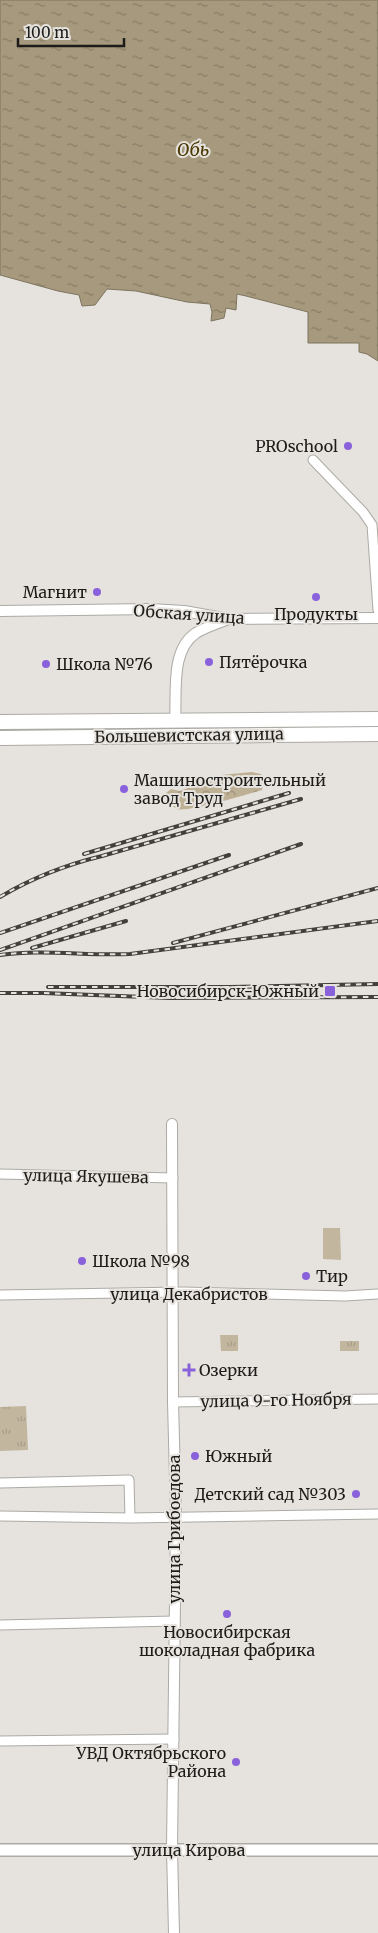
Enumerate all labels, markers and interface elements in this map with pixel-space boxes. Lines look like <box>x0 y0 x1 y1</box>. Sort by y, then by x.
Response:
scale bar <box>18 15 124 47</box>
text: 100 m <box>25 23 69 42</box>
water label: Обь <box>177 138 209 161</box>
place label: PROschool <box>255 436 338 456</box>
marker: PROschool <box>342 440 354 452</box>
place label: Магнит <box>23 582 87 602</box>
marker: Магнит <box>91 586 103 598</box>
marker: Продукты <box>310 591 322 603</box>
street label: Обская улица <box>133 600 246 628</box>
place label: Продукты <box>274 604 358 624</box>
place label: Пятёрочка <box>219 652 308 672</box>
place label: Школа №76 <box>56 654 153 674</box>
marker: Пятёрочка <box>203 656 215 668</box>
marker: Школа №76 <box>40 658 52 670</box>
street label: Большевистская улица <box>94 723 284 747</box>
place label: Машиностроительный завод Труд <box>134 770 326 808</box>
marker: Машиностроительный завод Труд <box>118 783 130 795</box>
place label: Новосибирск-Южный <box>137 981 319 1001</box>
marker: Новосибирск-Южный <box>323 984 337 998</box>
street label: улица Якушева <box>23 1165 149 1187</box>
place label: Школа №98 <box>92 1251 190 1271</box>
marker: Школа №98 <box>76 1255 88 1267</box>
place label: Тир <box>316 1266 348 1286</box>
marker: Тир <box>300 1270 312 1282</box>
street label: улица Декабристов <box>110 1284 268 1304</box>
place label: Озерки <box>199 1360 258 1380</box>
marker: Озерки <box>183 1364 195 1376</box>
street label: улица 9-го Ноября <box>200 1389 352 1411</box>
place label: Южный <box>205 1446 272 1466</box>
marker: Южный <box>189 1450 201 1462</box>
street label: улица Грибоедова <box>164 1454 184 1603</box>
place label: Детский сад №303 <box>194 1484 346 1504</box>
marker: Детский сад №303 <box>350 1488 362 1500</box>
marker: Новосибирская шоколадная фабрика <box>221 1608 233 1620</box>
place label: Новосибирская шоколадная фабрика <box>139 1622 315 1660</box>
place label: УВД Октябрьского Района <box>75 1743 226 1781</box>
marker: УВД Октябрьского Района <box>230 1756 242 1768</box>
street label: улица Кирова <box>133 1840 246 1860</box>

